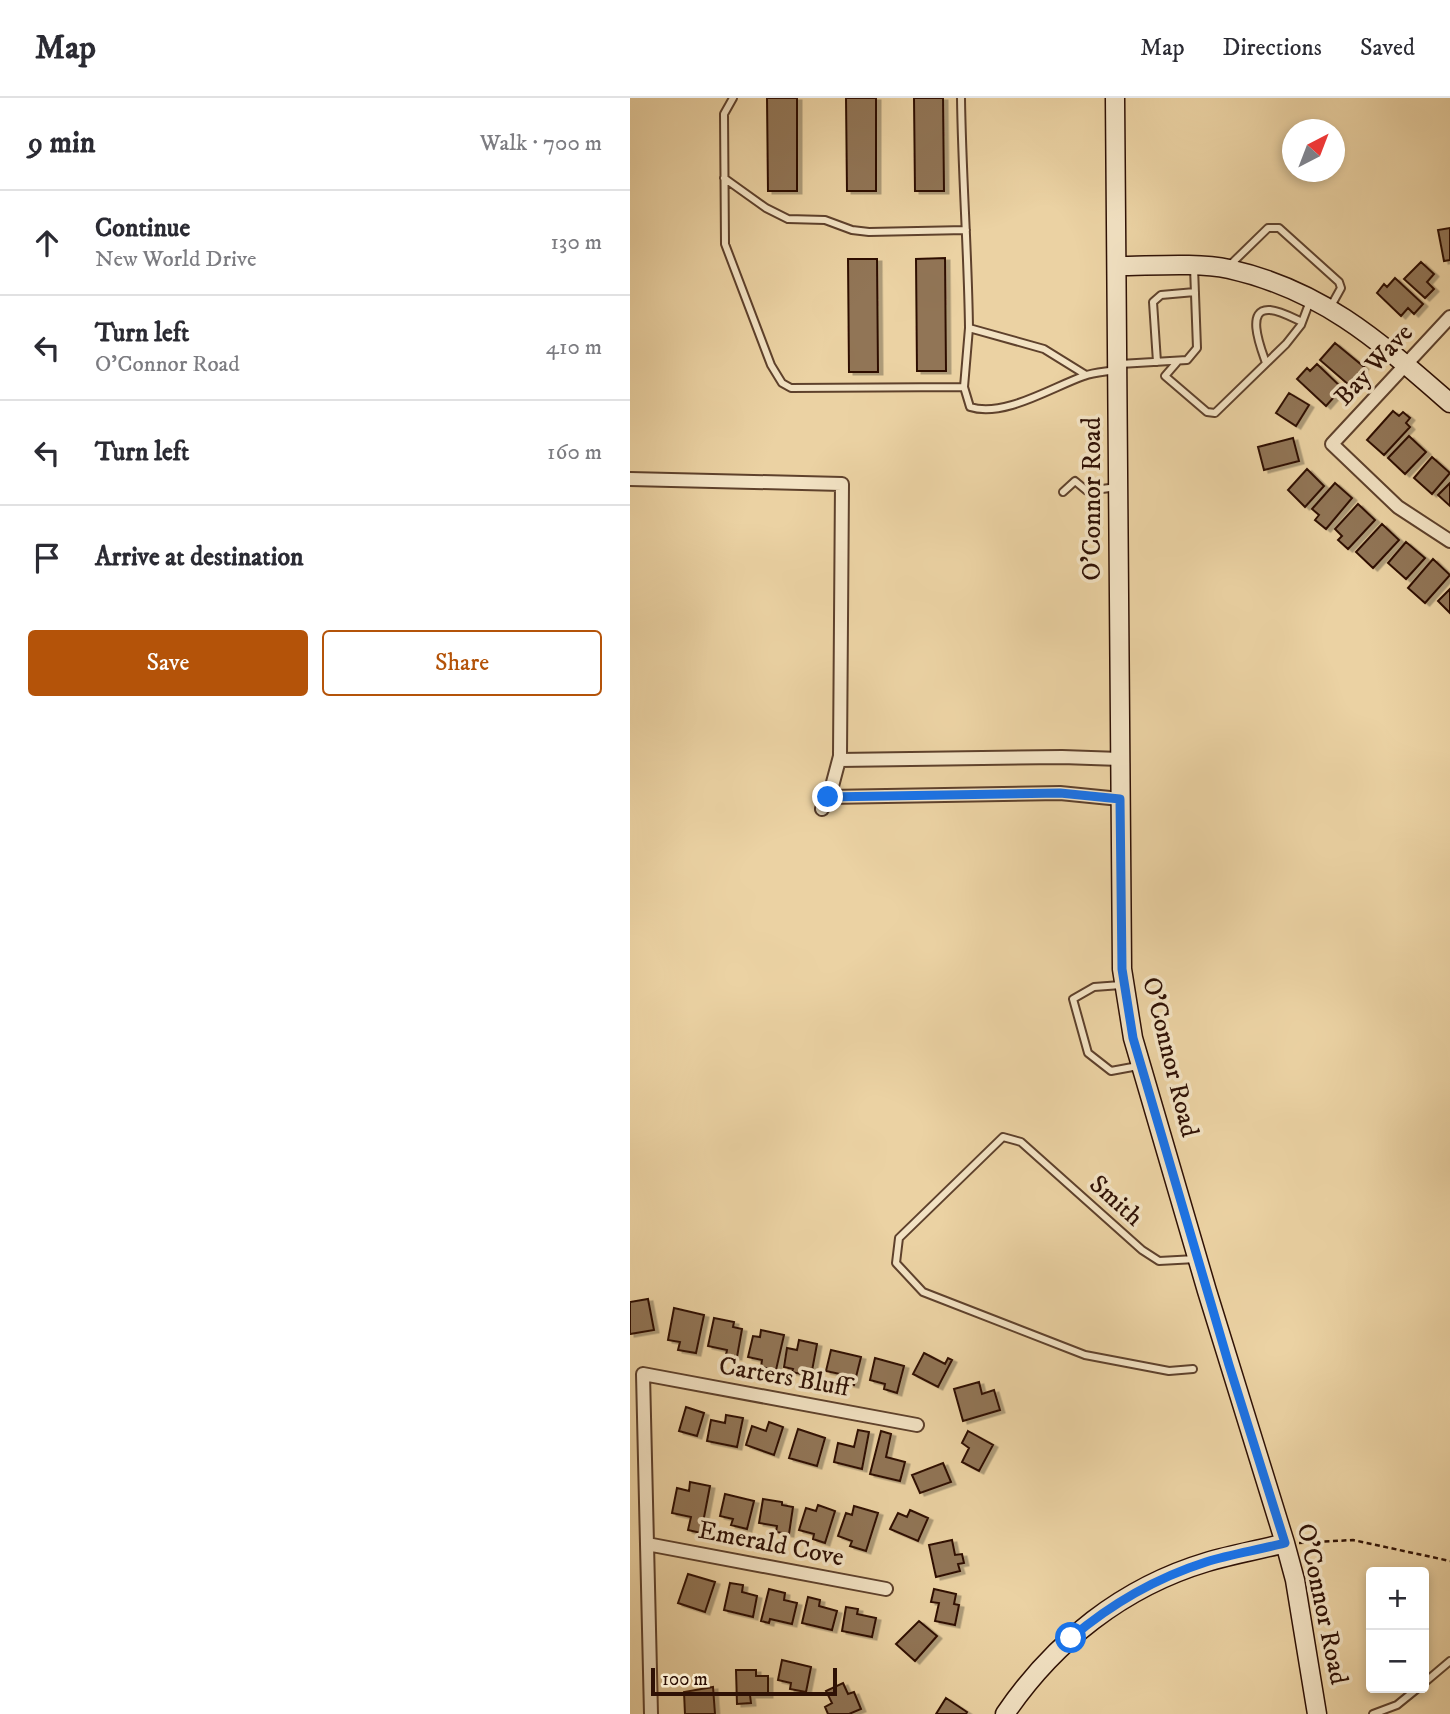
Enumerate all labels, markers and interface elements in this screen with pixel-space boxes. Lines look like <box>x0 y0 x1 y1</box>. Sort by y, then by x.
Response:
text: Map <box>35 28 96 69</box>
text: Map <box>1140 33 1185 63</box>
text: Directions <box>1223 33 1322 63</box>
text: Saved <box>1360 33 1415 63</box>
north arrow <box>1282 119 1345 182</box>
text: 9 min <box>28 125 95 162</box>
text: Walk · 700 m <box>480 129 602 158</box>
text: Continue <box>95 212 190 245</box>
icon: ahead <box>28 224 66 262</box>
text: 130 m <box>550 228 602 257</box>
text: New World Drive <box>95 245 257 274</box>
text: Turn left <box>95 317 189 350</box>
street label: Bay Wave <box>1328 317 1420 413</box>
icon: left <box>28 329 66 367</box>
text: 410 m <box>546 333 602 362</box>
text: O'Connor Road <box>95 350 240 379</box>
street label: O'Connor Road <box>1076 417 1109 581</box>
icon: left <box>28 434 66 472</box>
text: Turn left <box>95 436 189 469</box>
text: 160 m <box>547 438 602 467</box>
icon: arrive <box>28 539 66 577</box>
text: Arrive at destination <box>95 541 304 574</box>
button: Save <box>28 630 308 696</box>
button: Share <box>322 630 602 696</box>
route end <box>812 781 843 812</box>
street label: O'Connor Road <box>1134 974 1206 1140</box>
street label: Smith <box>1082 1168 1150 1234</box>
street label: Carters Bluff <box>716 1349 856 1406</box>
street label: Emerald Cove <box>695 1514 847 1574</box>
street label: O'Connor Road <box>1289 1520 1355 1688</box>
map controls <box>1366 1567 1429 1693</box>
button: + <box>1366 1567 1429 1630</box>
route start <box>1055 1622 1086 1653</box>
button: − <box>1366 1630 1429 1693</box>
scale bar <box>651 1665 836 1697</box>
text: 100 m <box>662 1668 708 1691</box>

